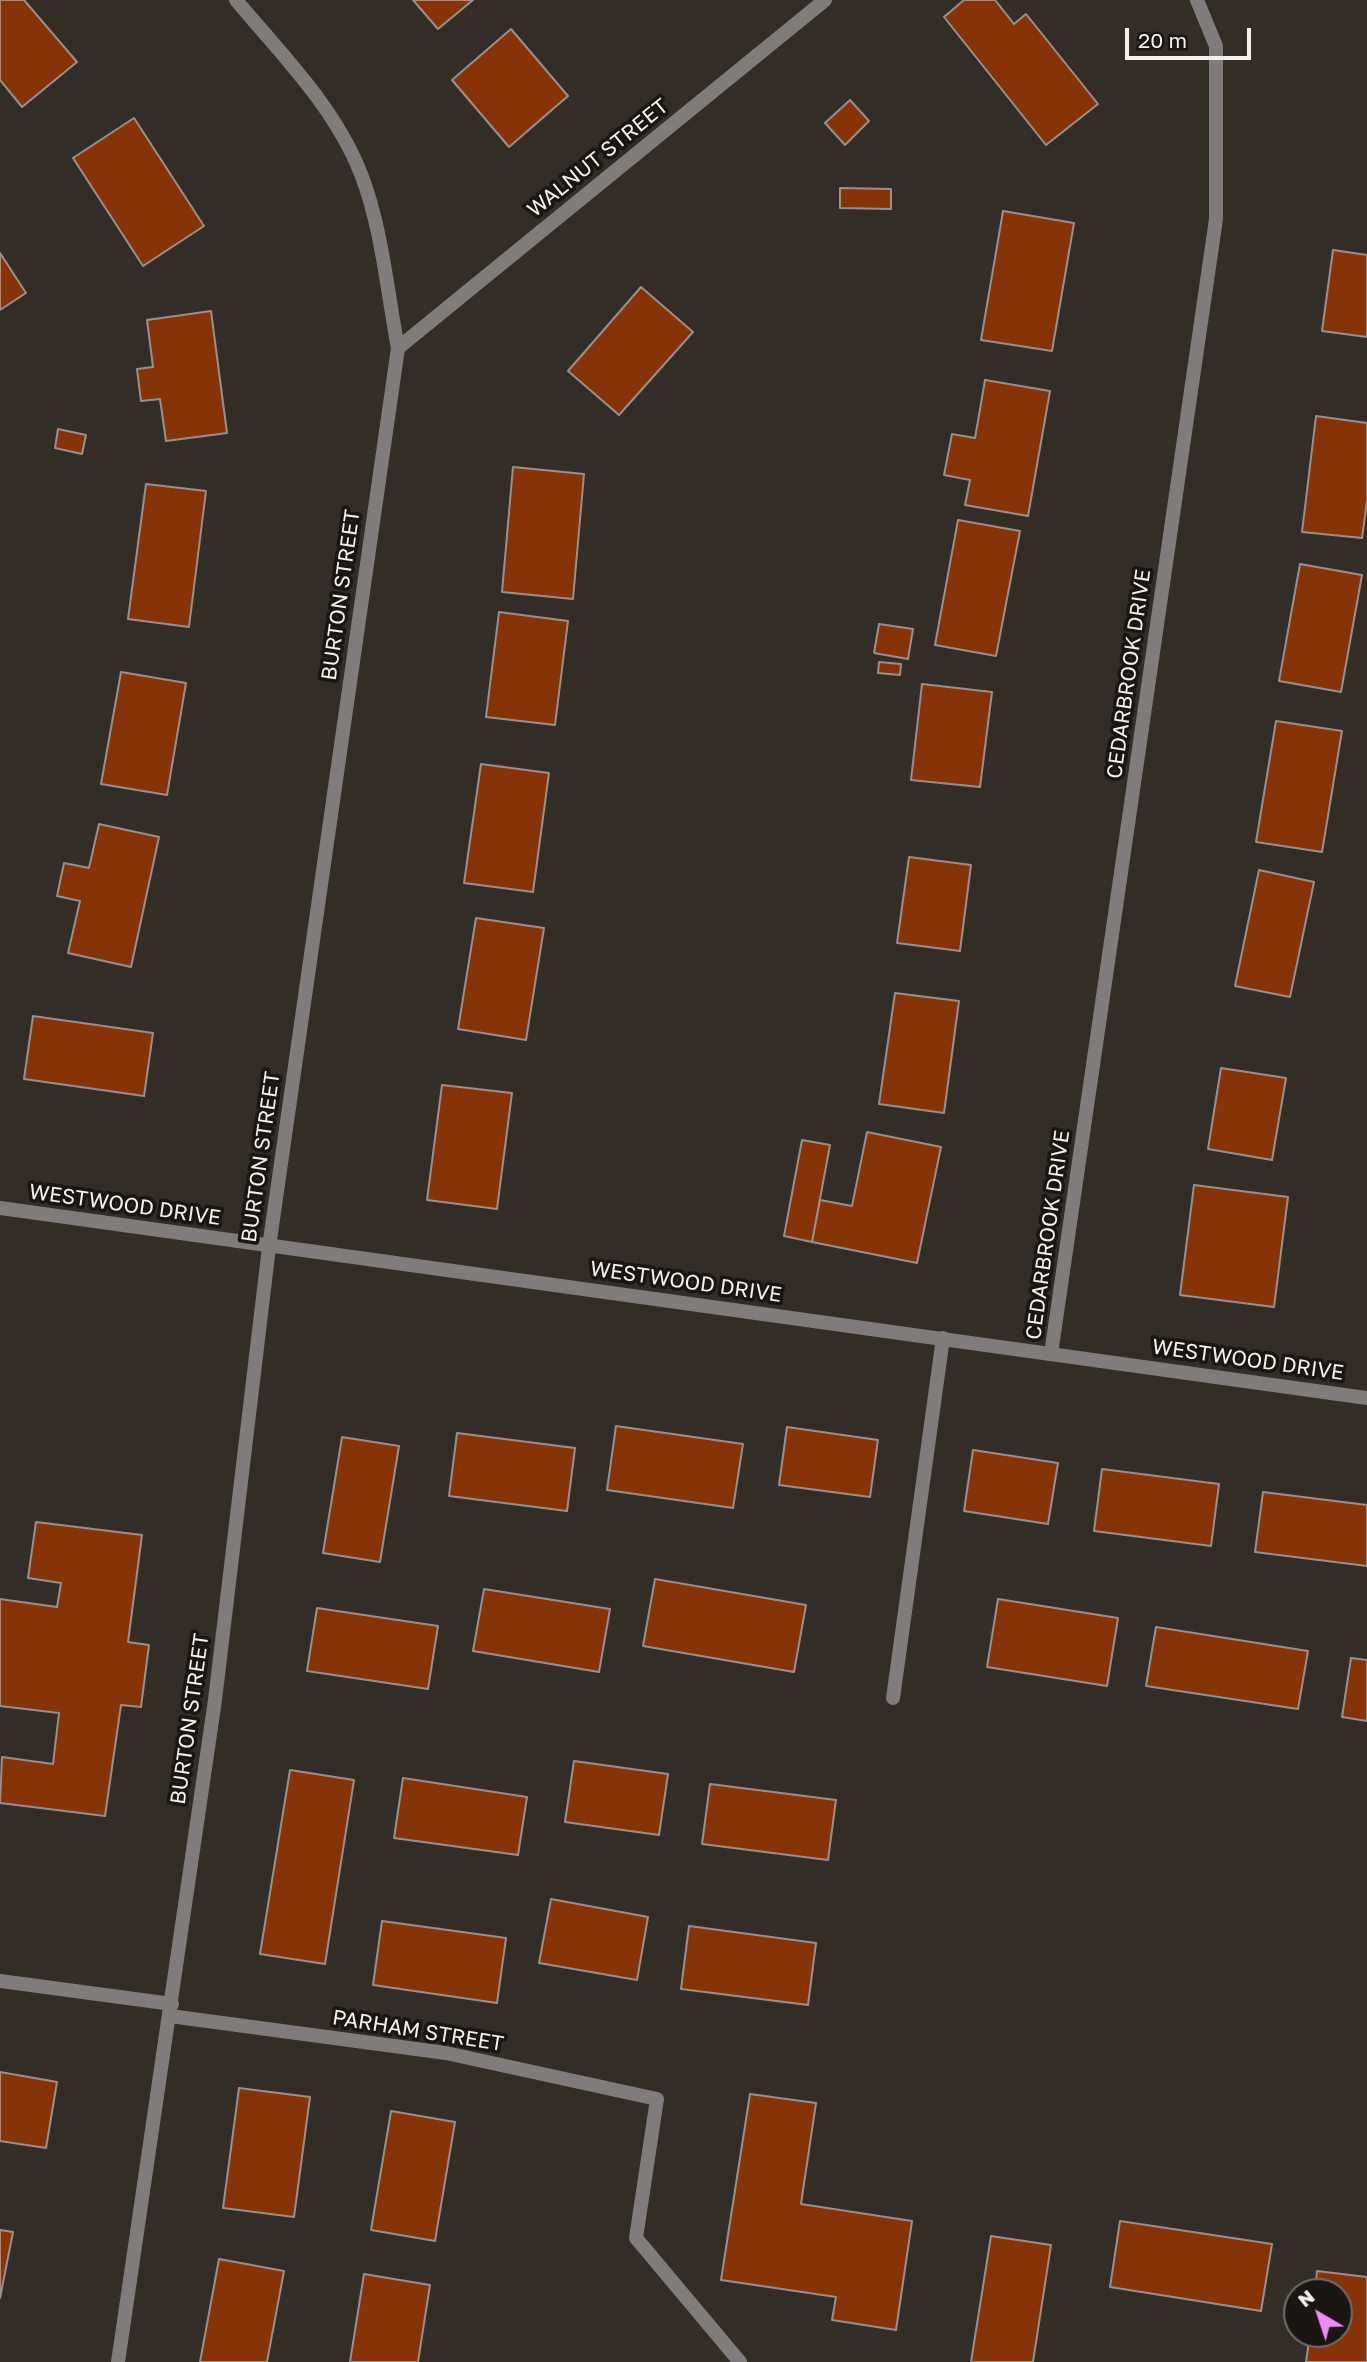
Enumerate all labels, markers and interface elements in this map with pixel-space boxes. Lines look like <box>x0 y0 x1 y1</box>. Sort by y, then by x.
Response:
scale bar <box>1129 14 1255 58</box>
text: 20 m <box>1138 27 1187 53</box>
street label: WALNUT STREET <box>523 93 673 223</box>
street label: BURTON STREET <box>317 508 365 682</box>
street label: CEDARBROOK DRIVE <box>1102 568 1156 780</box>
street label: BURTON STREET <box>237 1070 285 1244</box>
street label: CEDARBROOK DRIVE <box>1021 1129 1075 1341</box>
street label: WESTWOOD DRIVE <box>28 1179 222 1231</box>
street label: WESTWOOD DRIVE <box>589 1256 783 1308</box>
street label: WESTWOOD DRIVE <box>1151 1334 1345 1386</box>
street label: BURTON STREET <box>166 1632 214 1806</box>
street label: PARHAM STREET <box>331 2005 505 2057</box>
north arrow <box>1283 2278 1353 2348</box>
text: N <box>1293 2284 1319 2311</box>

